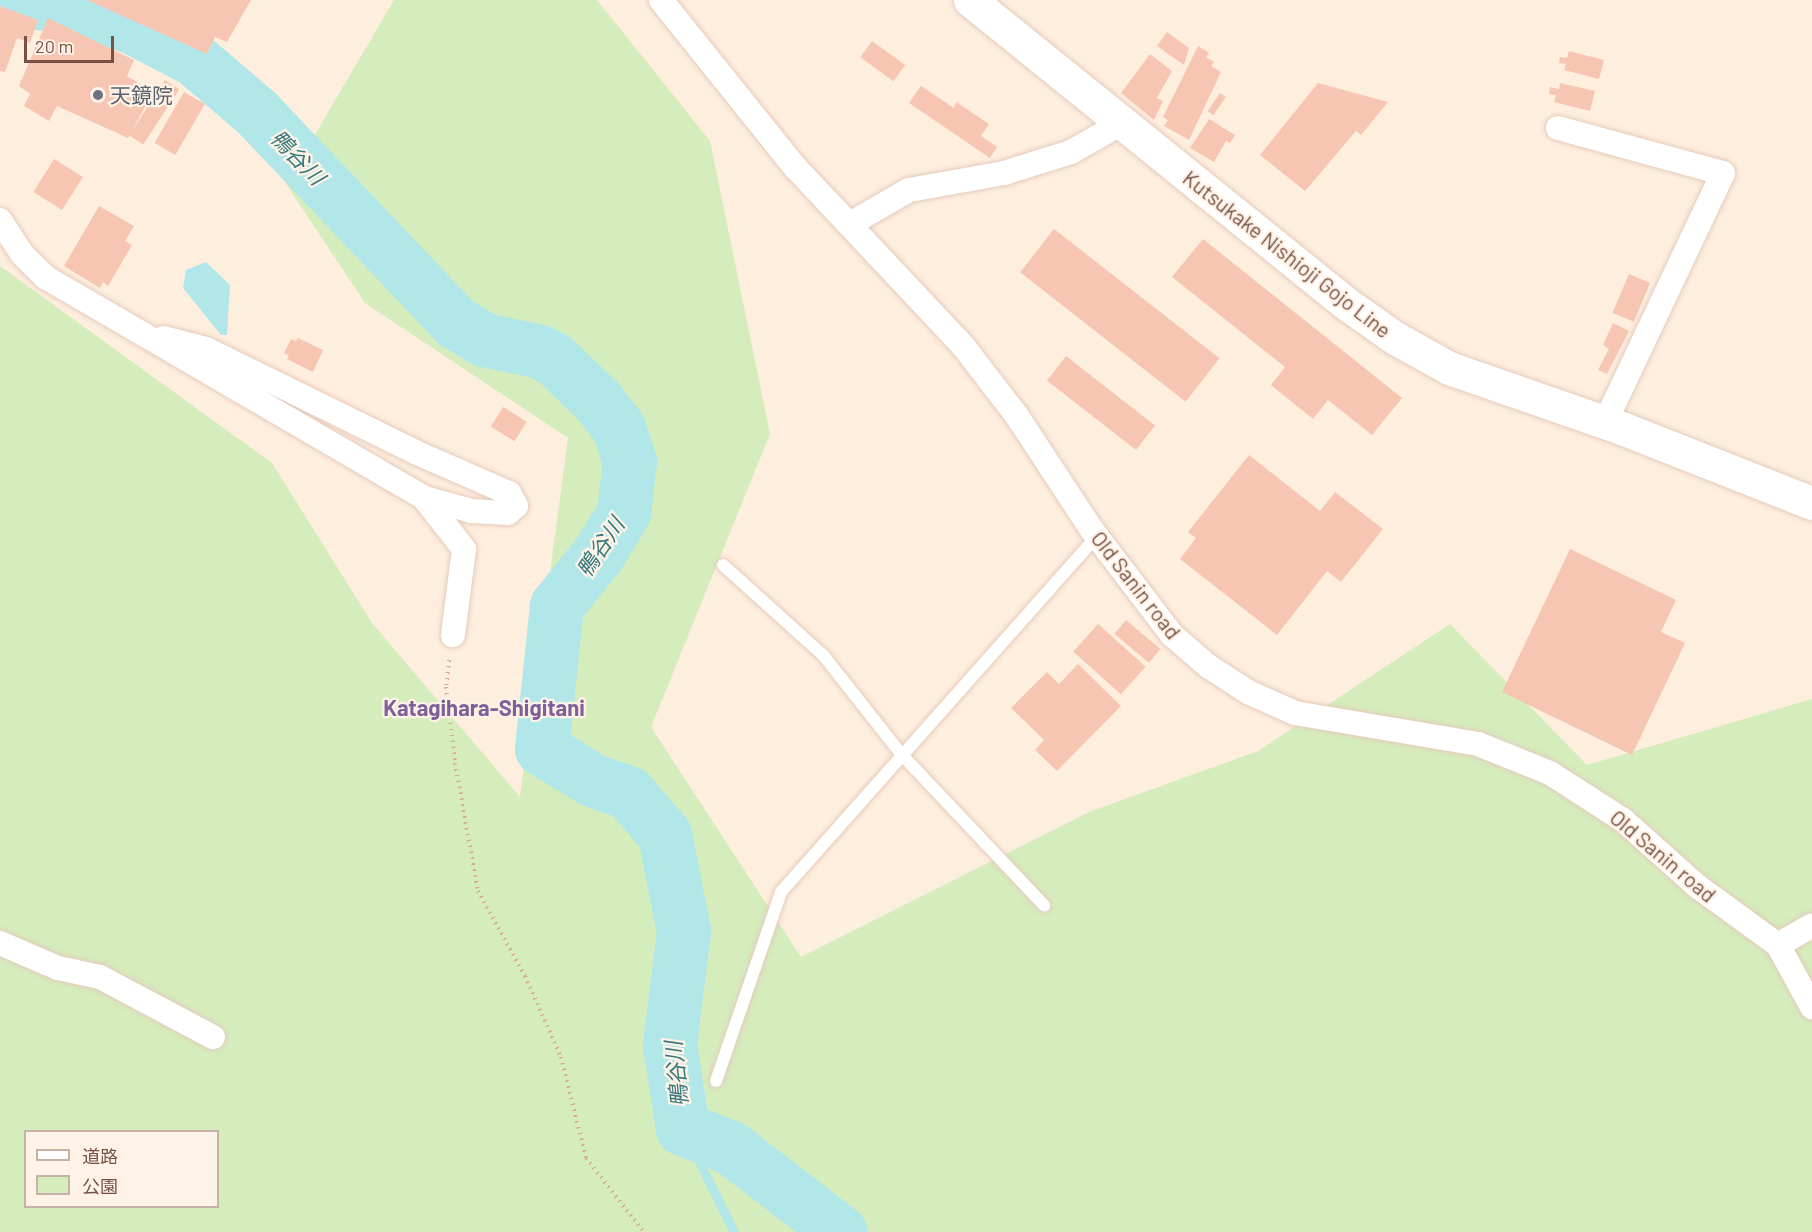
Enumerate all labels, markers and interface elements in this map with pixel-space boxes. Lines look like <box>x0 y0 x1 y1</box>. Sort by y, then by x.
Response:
scale bar <box>27 24 117 62</box>
text: 20 m <box>35 35 73 57</box>
place label: 天鏡院 <box>110 82 173 108</box>
marker: 天鏡院 <box>91 88 105 102</box>
water label: 鴨谷川 <box>266 124 330 190</box>
street label: Kutsukake Nishioji Gojo Line <box>1178 165 1396 343</box>
water label: 鴨谷川 <box>571 512 629 582</box>
street label: Old Sanin road <box>1086 526 1186 644</box>
district label: Katagihara-Shigitani <box>383 695 585 721</box>
street label: Old Sanin road <box>1605 805 1721 907</box>
water label: 鴨谷川 <box>659 1040 693 1108</box>
legend <box>24 1130 219 1208</box>
text: 道路 <box>82 1145 118 1167</box>
text: 公園 <box>82 1175 118 1197</box>

